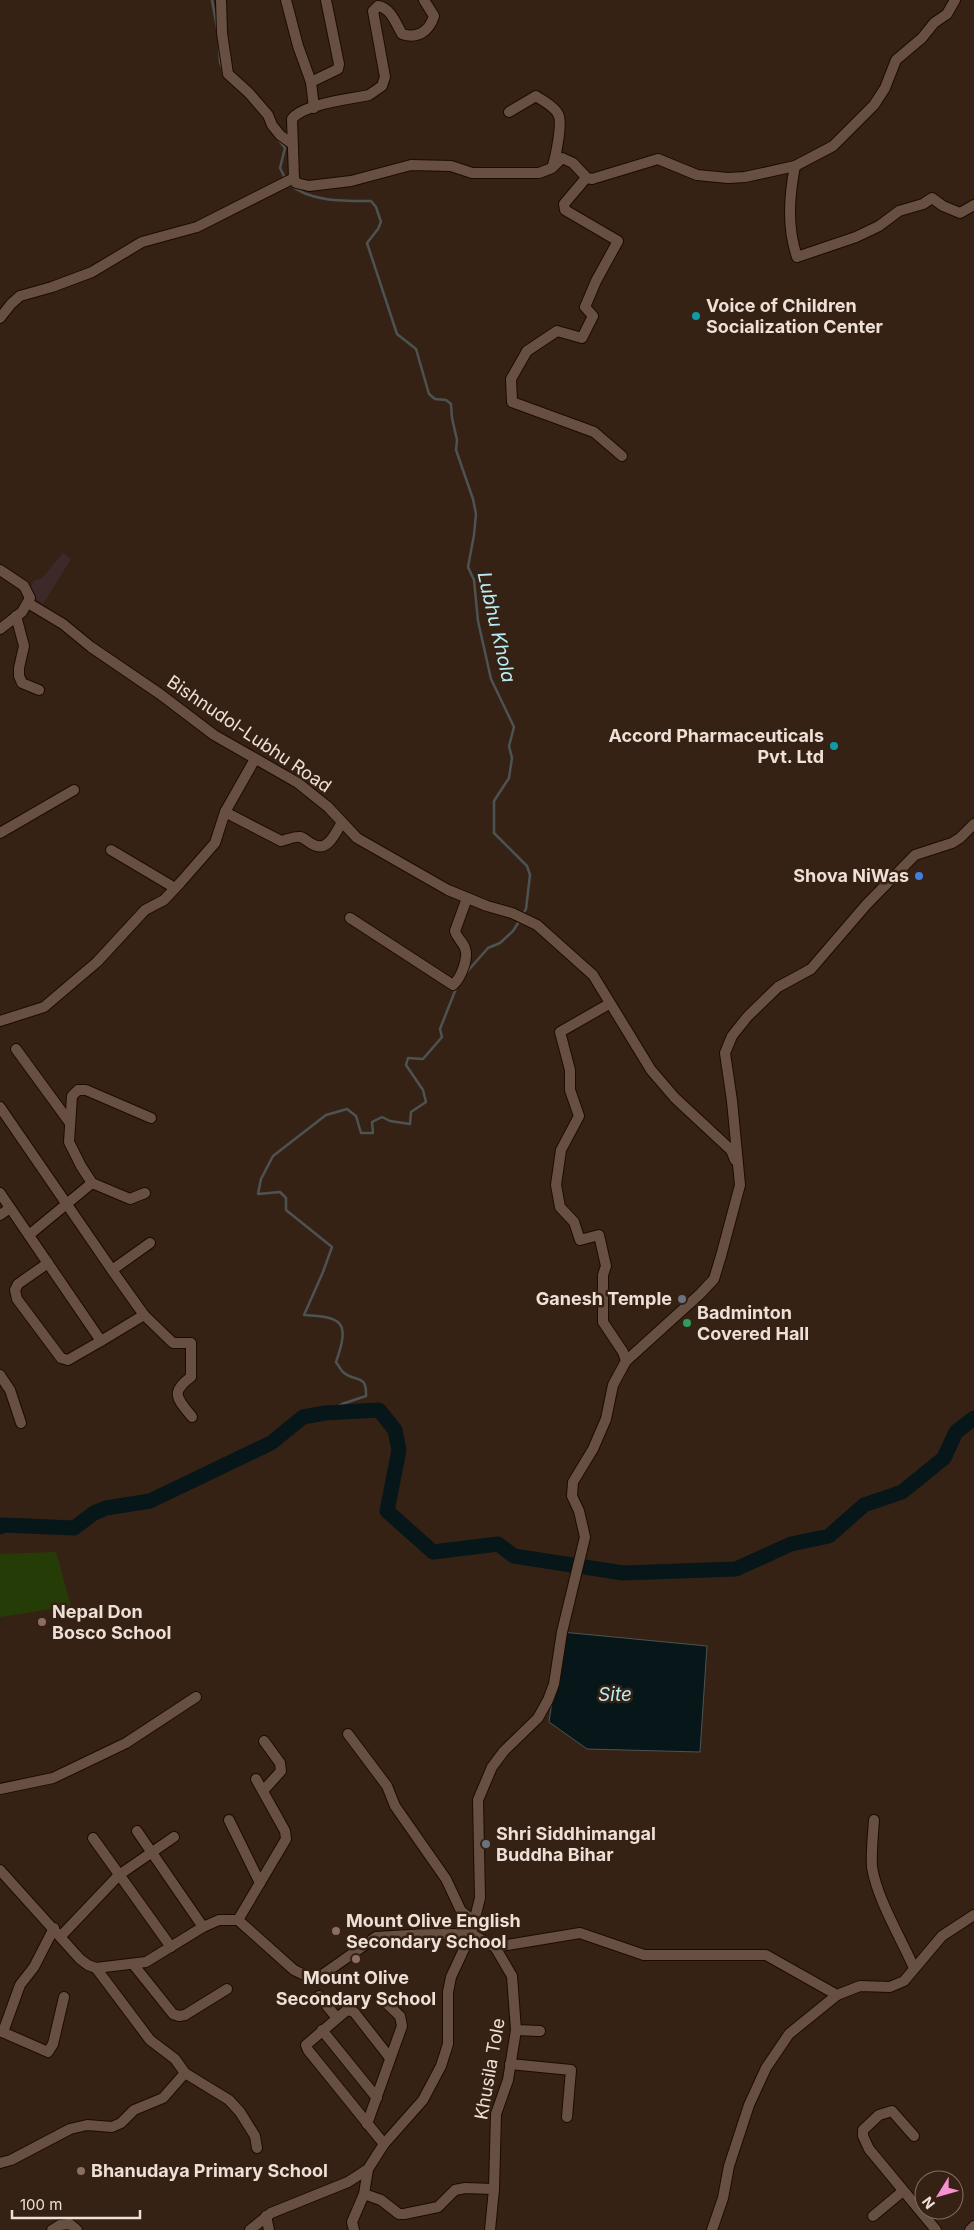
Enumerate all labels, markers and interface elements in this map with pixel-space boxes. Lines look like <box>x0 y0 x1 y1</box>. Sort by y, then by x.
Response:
place label: Voice of Children Socialization Center <box>706 295 883 337</box>
marker: Voice of Children Socialization Center <box>690 310 702 322</box>
water label: Lubhu Khola <box>473 569 521 685</box>
street label: Bishnudol-Lubhu Road <box>163 671 335 796</box>
place label: Accord Pharmaceuticals Pvt. Ltd <box>608 725 824 767</box>
marker: Accord Pharmaceuticals Pvt. Ltd <box>828 740 840 752</box>
place label: Shova NiWas <box>793 865 909 886</box>
marker: Shova NiWas <box>913 870 925 882</box>
place label: Ganesh Temple <box>536 1288 672 1309</box>
marker: Ganesh Temple <box>676 1293 688 1305</box>
place label: Badminton Covered Hall <box>697 1302 809 1344</box>
marker: Badminton Covered Hall <box>681 1317 693 1329</box>
place label: Nepal Don Bosco School <box>52 1601 171 1643</box>
marker: Nepal Don Bosco School <box>36 1616 48 1628</box>
water label: Site <box>598 1683 632 1706</box>
place label: Shri Siddhimangal Buddha Bihar <box>496 1823 656 1865</box>
marker: Shri Siddhimangal Buddha Bihar <box>480 1838 492 1850</box>
place label: Mount Olive English Secondary School <box>346 1910 521 1952</box>
marker: Mount Olive English Secondary School <box>330 1925 342 1937</box>
marker: Mount Olive Secondary School <box>350 1953 362 1965</box>
place label: Mount Olive Secondary School <box>276 1967 436 2009</box>
street label: Khusila Tole <box>470 2017 509 2121</box>
place label: Bhanudaya Primary School <box>91 2160 328 2181</box>
marker: Bhanudaya Primary School <box>75 2165 87 2177</box>
north arrow <box>914 2170 964 2220</box>
scale bar <box>12 2188 140 2220</box>
text: N <box>918 2194 938 2213</box>
text: 100 m <box>20 2195 62 2214</box>

